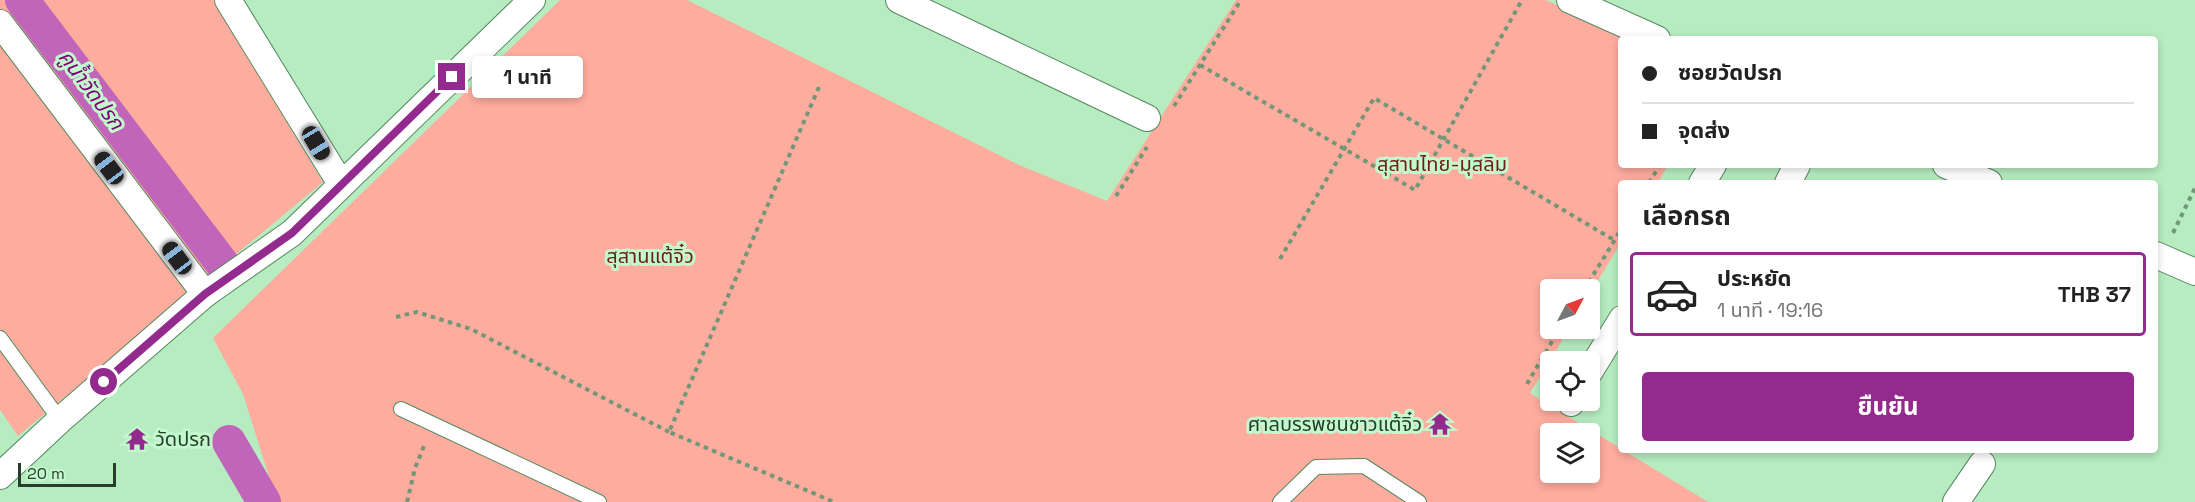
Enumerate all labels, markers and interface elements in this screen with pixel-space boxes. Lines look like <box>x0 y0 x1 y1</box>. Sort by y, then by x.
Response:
water label: คูน้ำวัดปรก <box>53 44 132 136</box>
callout: 1 นาที <box>473 56 584 98</box>
text: ซอยวัดปรก <box>1678 58 1782 86</box>
route end <box>438 63 465 90</box>
text: 1 นาที <box>503 64 552 90</box>
text: จุดส่ง <box>1678 116 1730 144</box>
car <box>299 123 333 163</box>
car <box>91 148 127 188</box>
park label: สุสานไทย-มุสลิม <box>1377 151 1507 177</box>
text: เลือกรถ <box>1642 198 1731 233</box>
car <box>159 238 195 278</box>
park label: สุสานแต้จิ๋ว <box>606 243 694 269</box>
text: ประหยัด <box>1717 264 1792 292</box>
icon: car <box>1645 267 1699 321</box>
north arrow <box>1540 279 1600 339</box>
map controls <box>1540 279 1600 483</box>
text: THB 37 <box>2058 280 2131 308</box>
text: 1 นาที · 19:16 <box>1717 297 1823 323</box>
button: locate <box>1540 351 1600 411</box>
route start <box>90 368 117 395</box>
button: ยืนยัน <box>1642 372 2134 441</box>
place label: ศาลบรรพชนชาวแต้จิ๋ว <box>1248 411 1422 437</box>
temple icon: ศาลบรรพชนชาวแต้จิ๋ว <box>1427 411 1453 437</box>
button: layers <box>1540 423 1600 483</box>
temple icon: วัดปรก <box>124 426 150 452</box>
place label: วัดปรก <box>155 426 211 452</box>
scale bar <box>18 460 116 488</box>
text: 20 m <box>27 463 65 484</box>

